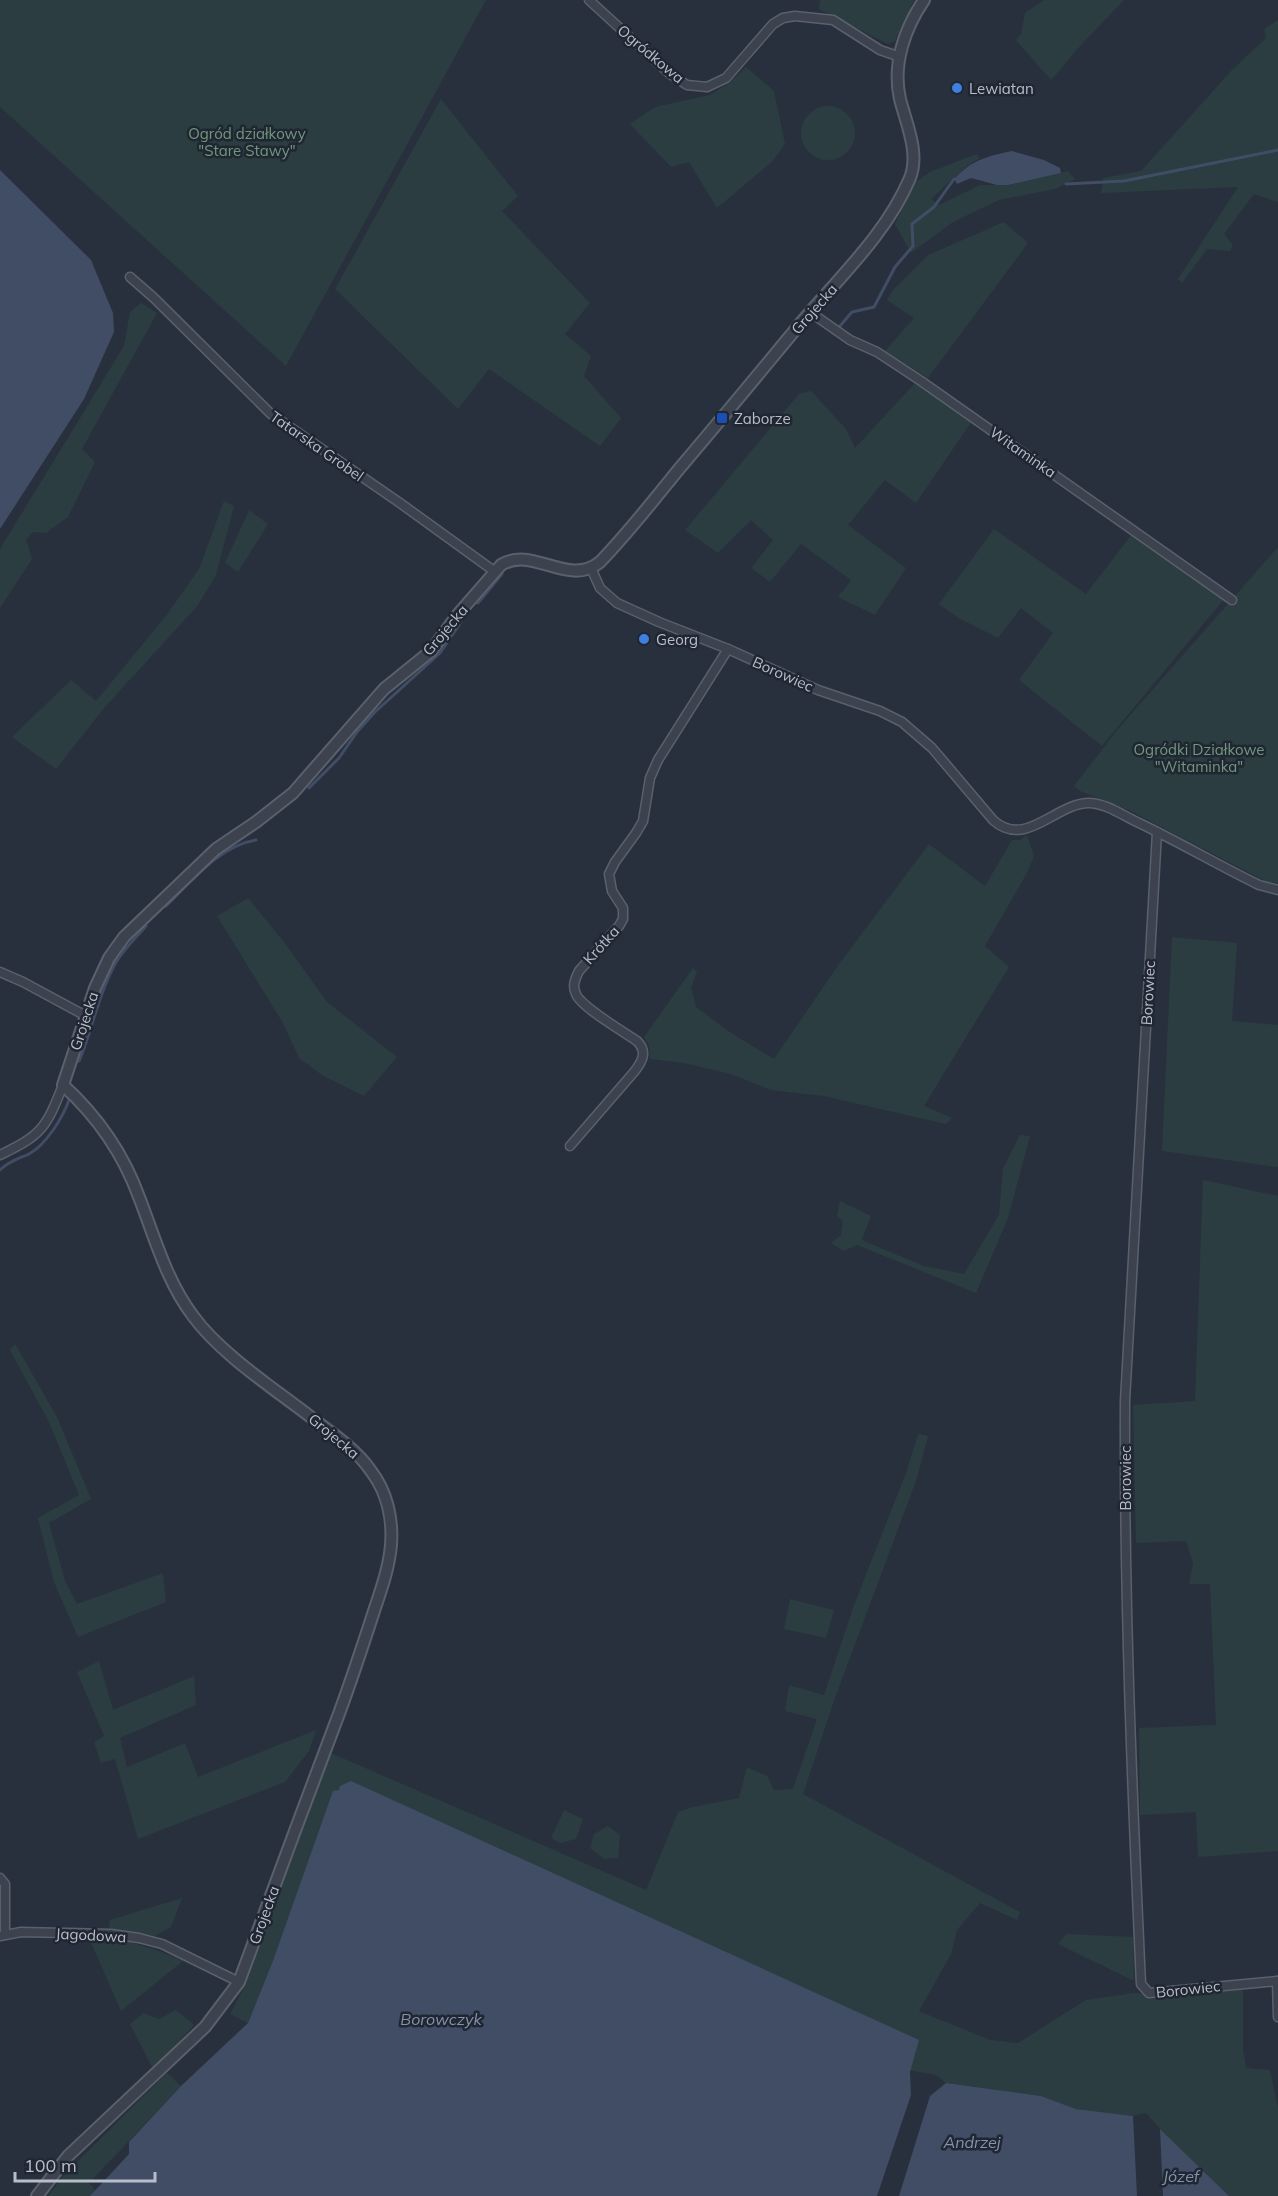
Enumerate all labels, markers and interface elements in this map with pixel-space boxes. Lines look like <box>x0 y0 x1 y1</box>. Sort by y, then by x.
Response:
street label: Ogródkowa <box>614 21 688 87</box>
place label: Lewiatan <box>969 79 1034 98</box>
marker: Lewiatan <box>950 81 964 95</box>
park label: Ogród działkowy "Stare Stawy" <box>188 124 306 160</box>
street label: Grojecka <box>787 280 841 338</box>
street label: Tatarska Grobel <box>266 407 368 485</box>
place label: Zaborze <box>734 409 791 428</box>
marker: Zaborze <box>715 411 729 425</box>
street label: Witaminka <box>986 422 1060 482</box>
street label: Grojecka <box>418 601 472 659</box>
place label: Georg <box>656 630 698 649</box>
marker: Georg <box>637 632 651 646</box>
street label: Borowiec <box>750 652 816 696</box>
park label: Ogródki Działkowe "Witaminka" <box>1134 740 1264 776</box>
street label: Krótka <box>579 922 623 968</box>
street label: Borowiec <box>1137 960 1159 1026</box>
street label: Grojecka <box>66 989 102 1053</box>
street label: Grojecka <box>305 1409 363 1463</box>
street label: Borowiec <box>1116 1446 1135 1510</box>
street label: Grojecka <box>245 1883 283 1947</box>
street label: Jagodowa <box>55 1924 127 1946</box>
street label: Borowiec <box>1155 1976 1221 2002</box>
water label: Borowczyk <box>400 2009 482 2029</box>
water label: Andrzej <box>942 2132 1001 2152</box>
scale bar <box>15 2145 154 2183</box>
text: 100 m <box>24 2154 77 2177</box>
water label: Józef <box>1161 2166 1201 2186</box>

